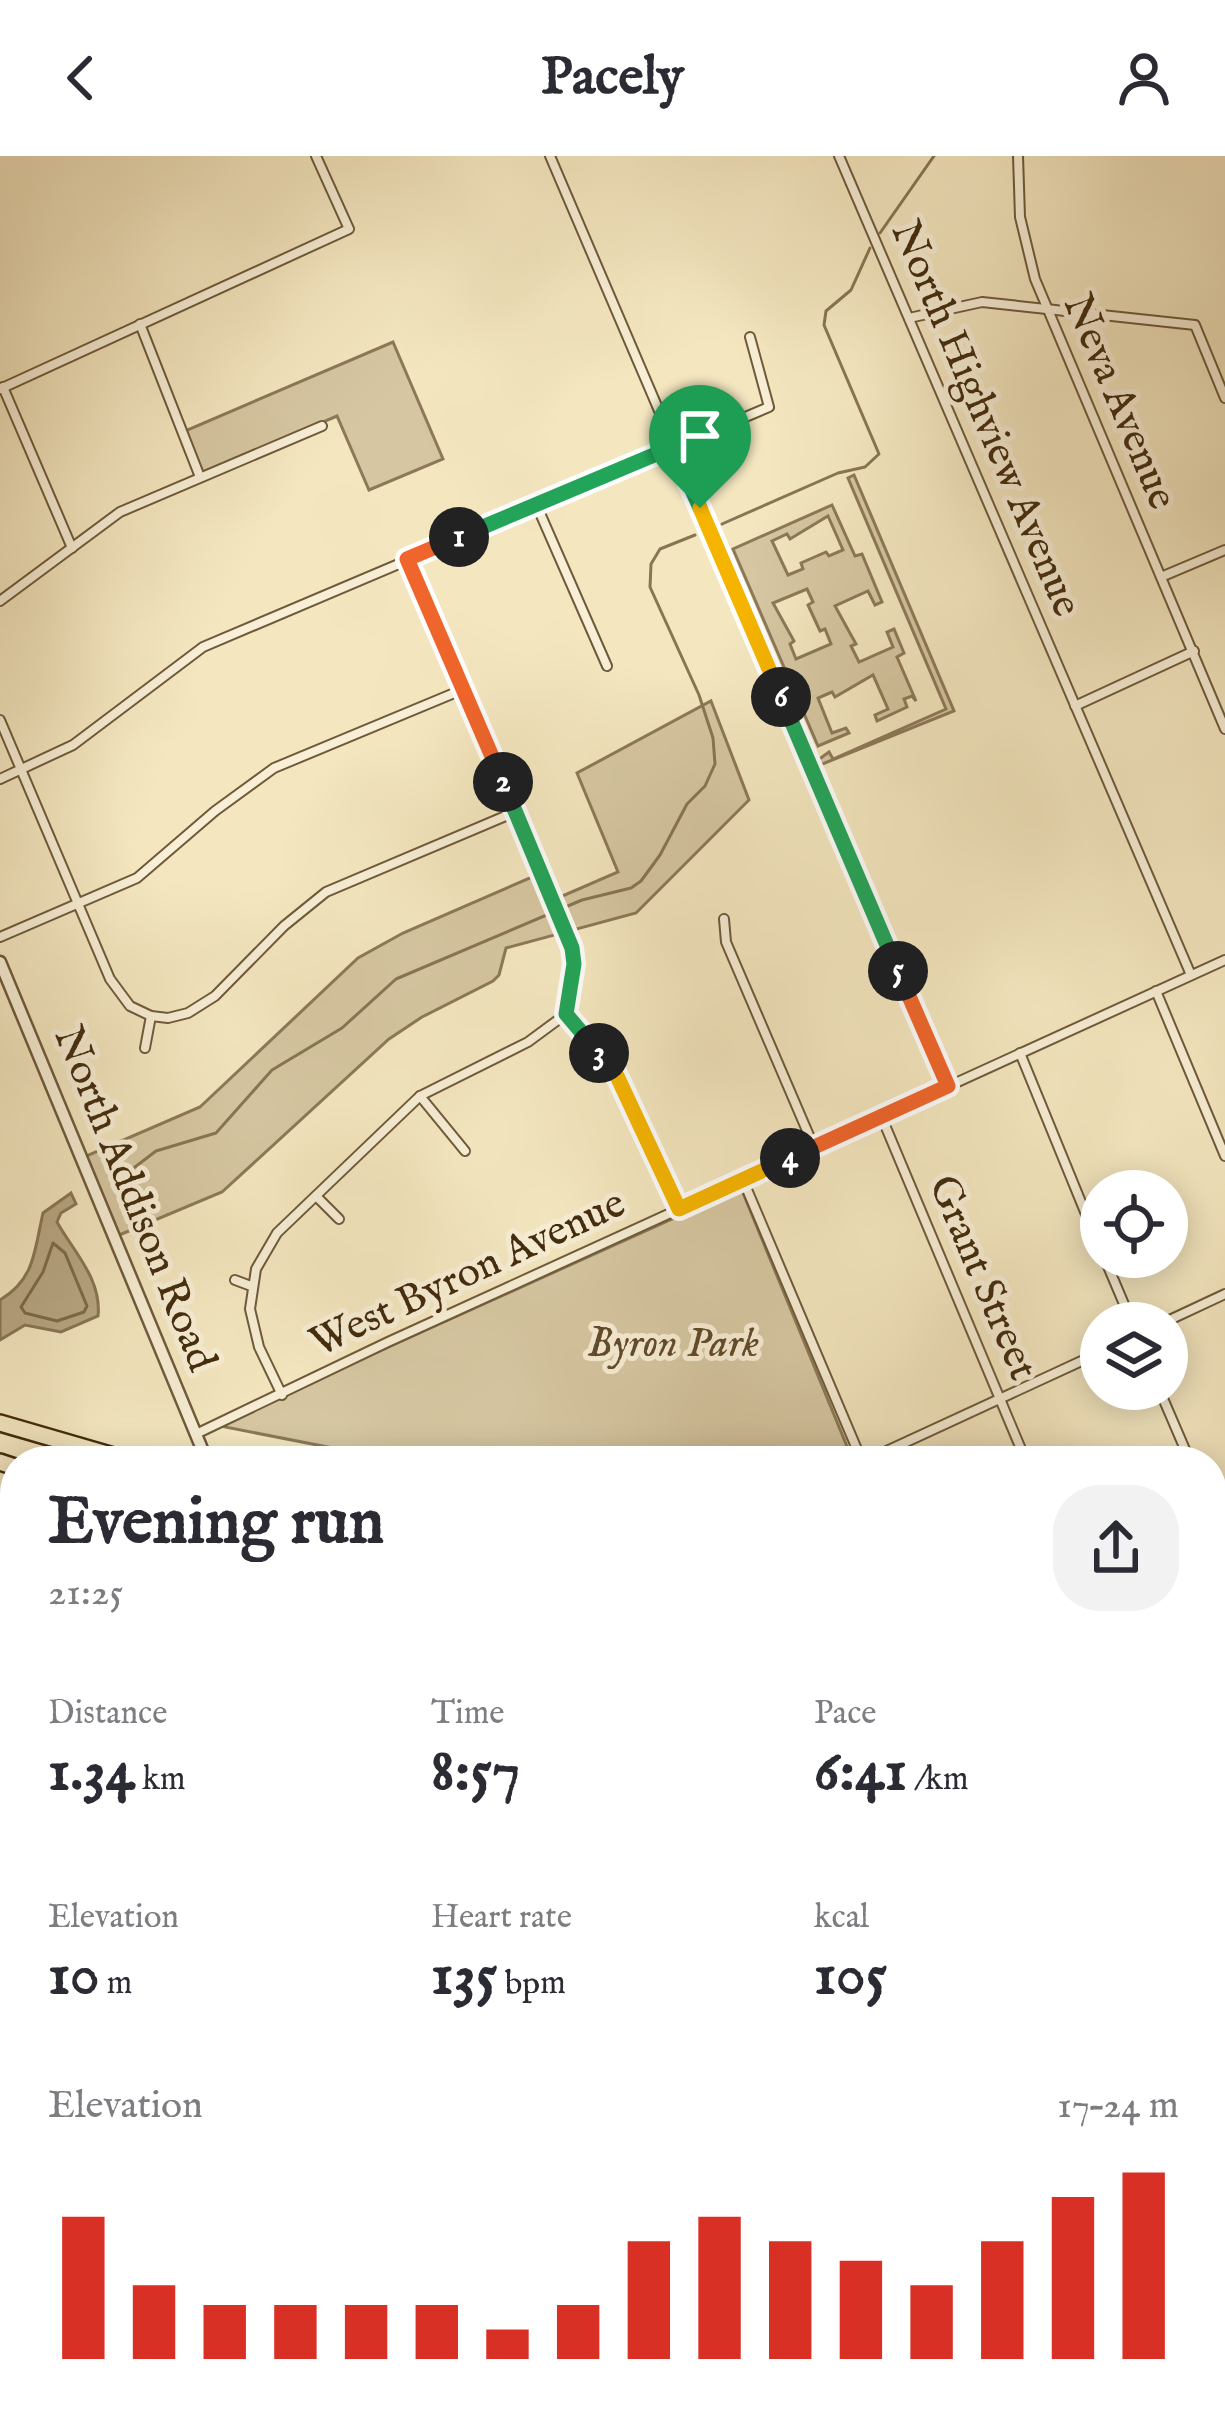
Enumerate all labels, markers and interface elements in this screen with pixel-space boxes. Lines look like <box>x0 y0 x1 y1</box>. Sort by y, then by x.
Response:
text: Pacely <box>541 44 684 113</box>
icon: back <box>48 45 114 111</box>
icon: person <box>1111 45 1177 111</box>
street label: North Highview Avenue <box>878 213 1092 625</box>
street label: Neva Avenue <box>1050 286 1188 518</box>
pin <box>649 385 751 508</box>
icon: arrive <box>667 403 733 469</box>
pin: 1 <box>429 507 489 567</box>
text: 1 <box>453 516 465 558</box>
pin: 6 <box>751 667 811 727</box>
text: 6 <box>774 676 788 718</box>
pin: 2 <box>473 752 533 812</box>
text: 2 <box>495 761 511 803</box>
pin: 5 <box>868 941 928 1001</box>
text: 5 <box>892 950 904 992</box>
street label: North Addison Road <box>41 1019 228 1380</box>
pin: 3 <box>569 1023 629 1083</box>
text: 3 <box>593 1032 605 1074</box>
pin: 4 <box>760 1128 820 1188</box>
text: 4 <box>782 1137 798 1179</box>
street label: Grant Street <box>915 1168 1049 1388</box>
map controls <box>1080 1170 1188 1410</box>
button: locate <box>1080 1170 1188 1278</box>
street label: West Byron Avenue <box>302 1178 634 1370</box>
button: layers <box>1080 1302 1188 1410</box>
park label: Byron Park <box>587 1318 759 1371</box>
text: Evening run <box>48 1482 384 1566</box>
button: share <box>1053 1485 1179 1611</box>
text: 21:25 <box>48 1569 123 1618</box>
text: Distance <box>48 1693 167 1735</box>
text: Time <box>431 1693 504 1735</box>
text: Pace <box>814 1693 876 1735</box>
text: 1.34 <box>48 1735 135 1811</box>
text: 8:57 <box>431 1735 520 1811</box>
text: 6:41 <box>814 1735 907 1811</box>
text: km <box>135 1759 185 1801</box>
text: /km <box>907 1759 969 1801</box>
text: Elevation <box>48 1897 179 1939</box>
text: Heart rate <box>431 1897 572 1939</box>
text: kcal <box>814 1897 869 1939</box>
text: 10 <box>48 1939 100 2015</box>
text: 135 <box>431 1939 498 2015</box>
text: 105 <box>814 1939 887 2015</box>
text: m <box>100 1963 132 2005</box>
text: bpm <box>498 1963 566 2005</box>
text: Elevation <box>48 2082 203 2131</box>
text: 17–24 m <box>1057 2082 1179 2131</box>

